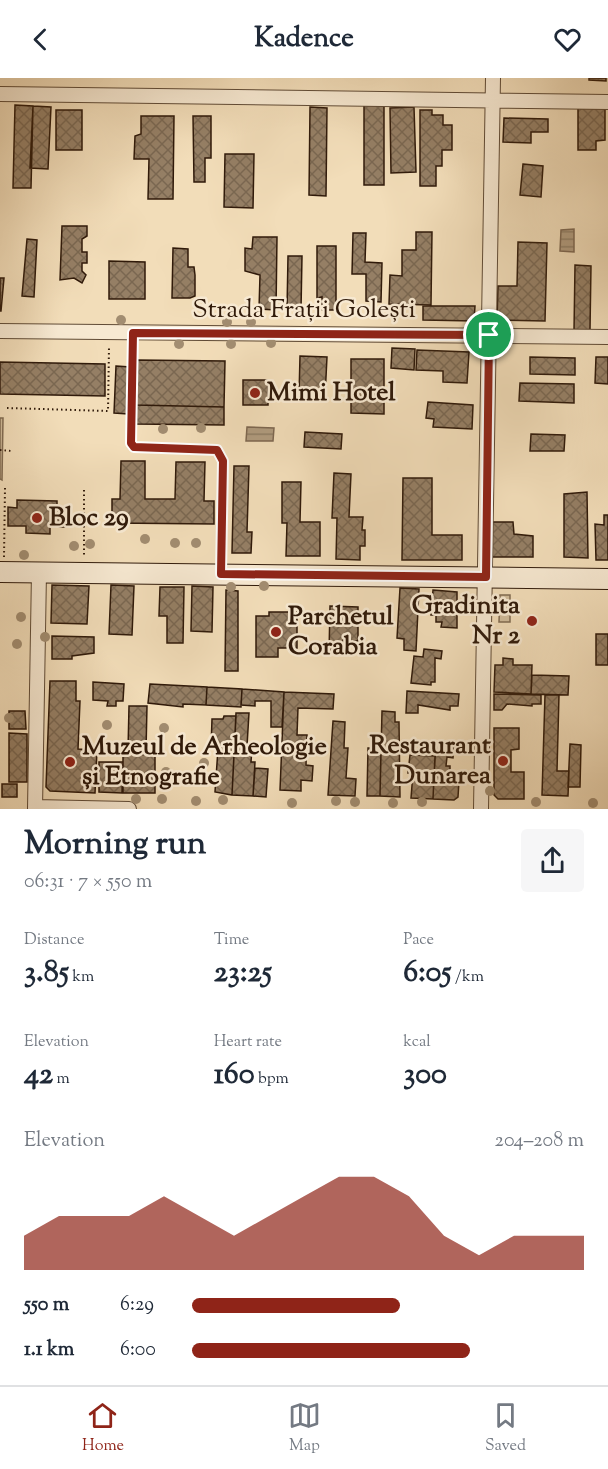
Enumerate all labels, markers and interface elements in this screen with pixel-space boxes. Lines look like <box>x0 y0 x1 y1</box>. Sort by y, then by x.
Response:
text: Kadence <box>254 20 354 59</box>
icon: back <box>24 23 57 56</box>
icon: heart <box>551 23 584 56</box>
street label: Strada Frații Golești <box>192 292 416 329</box>
pin <box>463 309 514 360</box>
icon: arrive <box>472 318 505 351</box>
place label: Mimi Hotel <box>267 375 396 412</box>
marker: Mimi Hotel <box>248 386 262 400</box>
place label: Bloc 29 <box>49 500 129 537</box>
marker: Bloc 29 <box>30 511 44 525</box>
place label: Gradinita Nr 2 <box>412 588 521 655</box>
place label: Parchetul Corabia <box>288 599 394 666</box>
marker: Gradinita Nr 2 <box>525 614 539 628</box>
marker: Parchetul Corabia <box>269 625 283 639</box>
place label: Restaurant Dunarea <box>370 728 491 795</box>
place label: Muzeul de Arheologie și Etnografie <box>82 729 327 796</box>
marker: Restaurant Dunarea <box>496 754 510 768</box>
marker: Muzeul de Arheologie și Etnografie <box>63 755 77 769</box>
text: Morning run <box>24 821 206 869</box>
button: share <box>521 829 584 892</box>
text: 06:31 · 7 × 550 m <box>24 868 152 897</box>
text: Distance <box>24 929 84 952</box>
text: Time <box>214 929 249 952</box>
text: Pace <box>403 929 434 952</box>
text: 3.85 <box>24 952 69 995</box>
text: 23:25 <box>214 952 272 995</box>
text: 6:05 <box>403 952 452 995</box>
text: km <box>69 966 94 989</box>
text: /km <box>452 966 484 989</box>
text: Elevation <box>24 1031 89 1054</box>
text: Heart rate <box>214 1031 282 1054</box>
text: kcal <box>403 1031 431 1054</box>
text: 42 <box>24 1054 53 1097</box>
text: 160 <box>214 1054 255 1097</box>
text: 300 <box>403 1054 447 1097</box>
text: m <box>53 1068 70 1091</box>
text: bpm <box>255 1068 289 1091</box>
text: Elevation <box>24 1127 105 1156</box>
text: 204–208 m <box>495 1127 584 1156</box>
text: 550 m <box>24 1291 69 1320</box>
text: 6:29 <box>120 1291 154 1320</box>
text: 1.1 km <box>24 1336 74 1365</box>
text: 6:00 <box>120 1336 156 1365</box>
tab: Home <box>82 1399 124 1458</box>
tab: Map <box>288 1399 321 1458</box>
tab: Saved <box>485 1399 526 1458</box>

